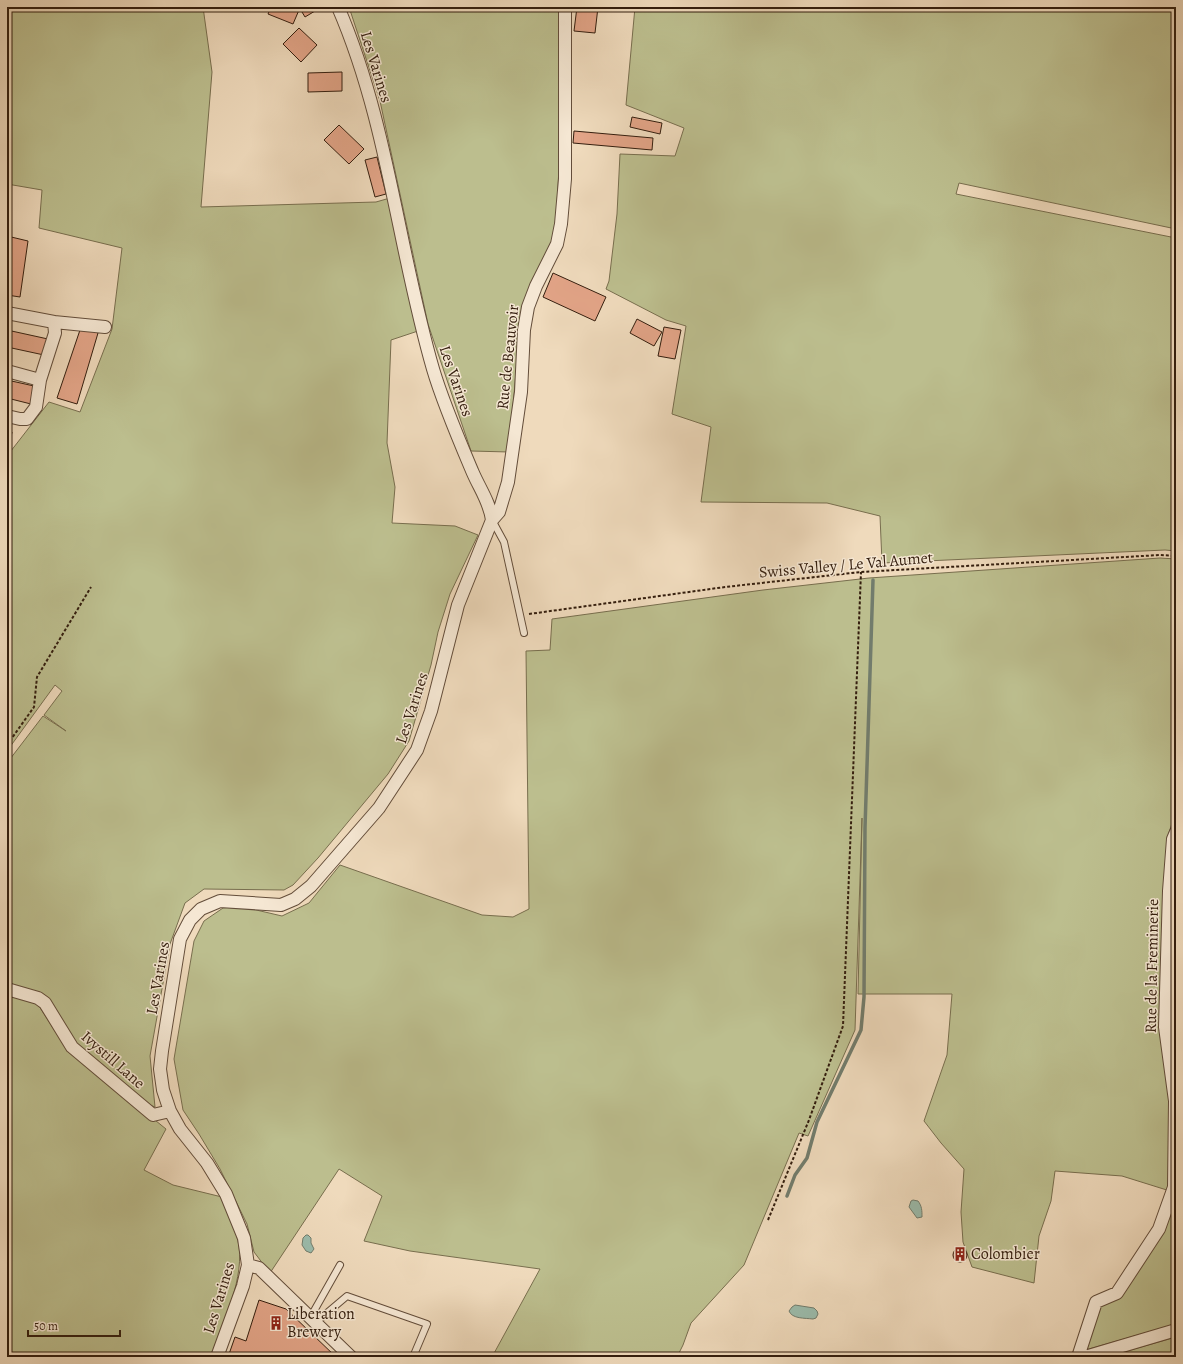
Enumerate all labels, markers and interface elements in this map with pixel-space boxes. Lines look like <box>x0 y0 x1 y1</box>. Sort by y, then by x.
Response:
street label: Les Varines <box>355 28 397 106</box>
street label: Rue de Beauvoir <box>492 303 524 411</box>
street label: Les Varines <box>434 343 478 419</box>
street label: Swiss Valley / Le Val Aumet <box>758 546 934 584</box>
street label: Les Varines <box>390 669 434 747</box>
street label: Rue de la Freminerie <box>1140 899 1164 1033</box>
street label: Les Varines <box>141 940 175 1016</box>
street label: Ivystill Lane <box>76 1026 150 1094</box>
place label: Colombier <box>971 1243 1040 1265</box>
building icon: Colombier <box>952 1246 968 1262</box>
street label: Les Varines <box>198 1259 240 1337</box>
place label: Liberation Brewery <box>287 1303 355 1343</box>
scale bar <box>28 1312 120 1338</box>
building icon: Liberation Brewery <box>268 1315 284 1331</box>
text: 50 m <box>34 1318 58 1334</box>

